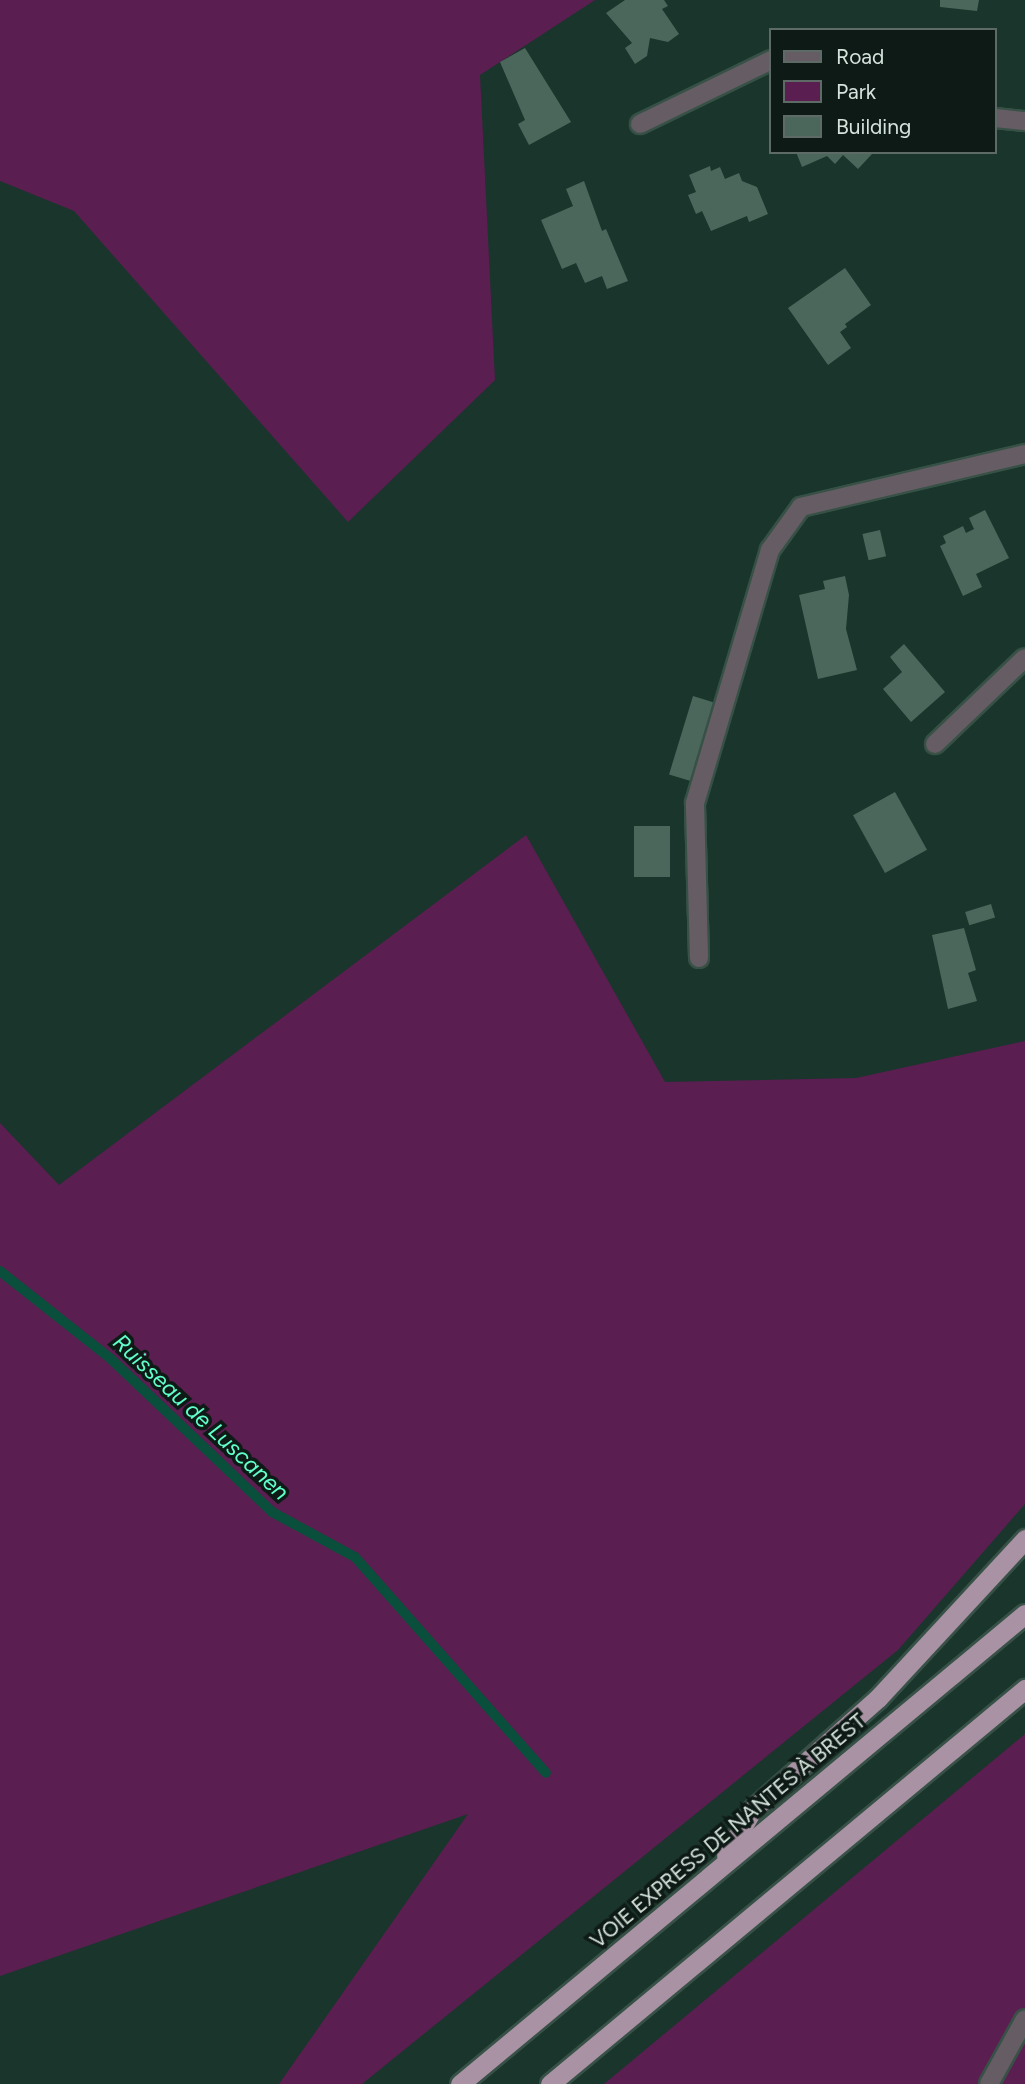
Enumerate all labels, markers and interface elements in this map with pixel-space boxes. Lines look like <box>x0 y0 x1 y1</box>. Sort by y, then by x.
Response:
legend <box>769 28 997 154</box>
text: Road <box>836 44 884 69</box>
text: Park <box>836 79 876 104</box>
text: Building <box>836 114 911 139</box>
water label: Ruisseau de Luscanen <box>107 1328 295 1506</box>
street label: VOIE EXPRESS DE NANTES À BREST <box>585 1708 871 1954</box>

